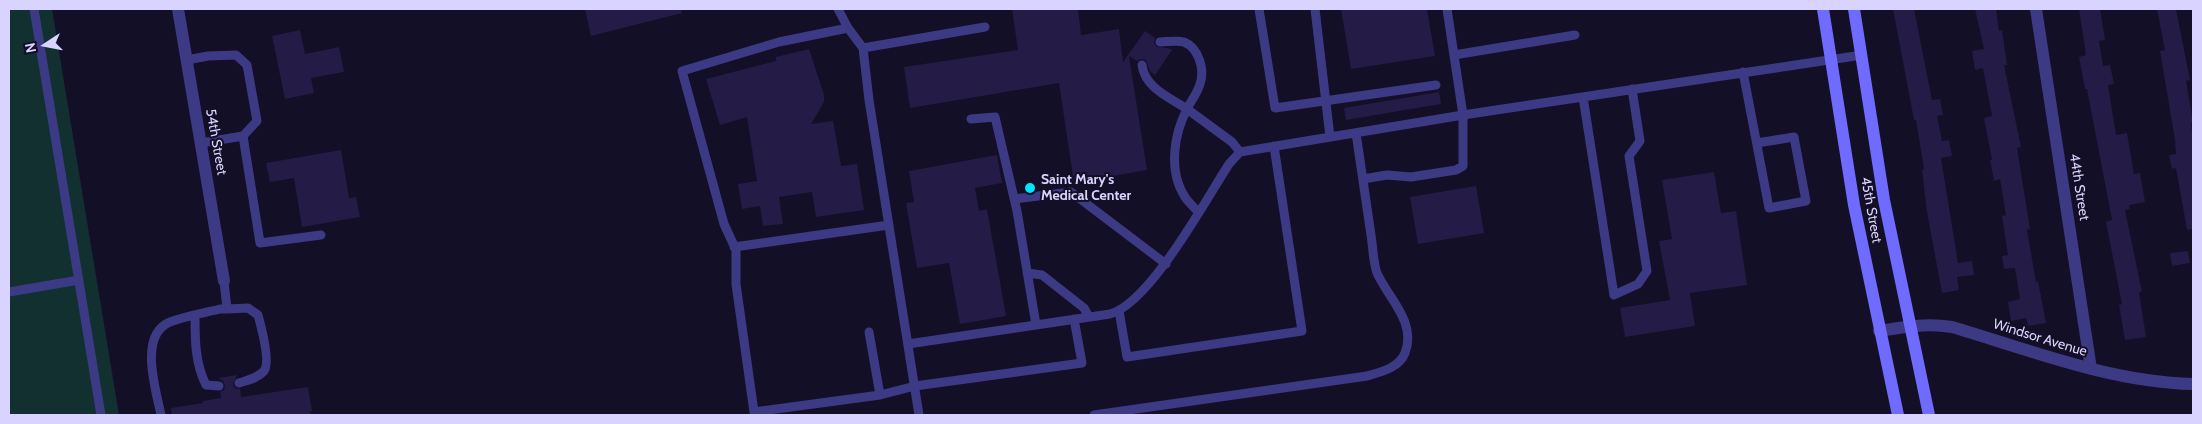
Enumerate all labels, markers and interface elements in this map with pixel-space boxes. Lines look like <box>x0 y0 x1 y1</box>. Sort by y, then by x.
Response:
north arrow <box>20 20 70 70</box>
text: N <box>20 41 40 54</box>
street label: 54th Street <box>202 108 230 176</box>
street label: 44th Street <box>2065 152 2093 222</box>
place label: Saint Mary's Medical Center <box>1041 172 1131 204</box>
street label: 45th Street <box>1857 176 1885 244</box>
marker: Saint Mary's Medical Center <box>1023 181 1037 195</box>
street label: Windsor Avenue <box>1991 316 2089 360</box>

